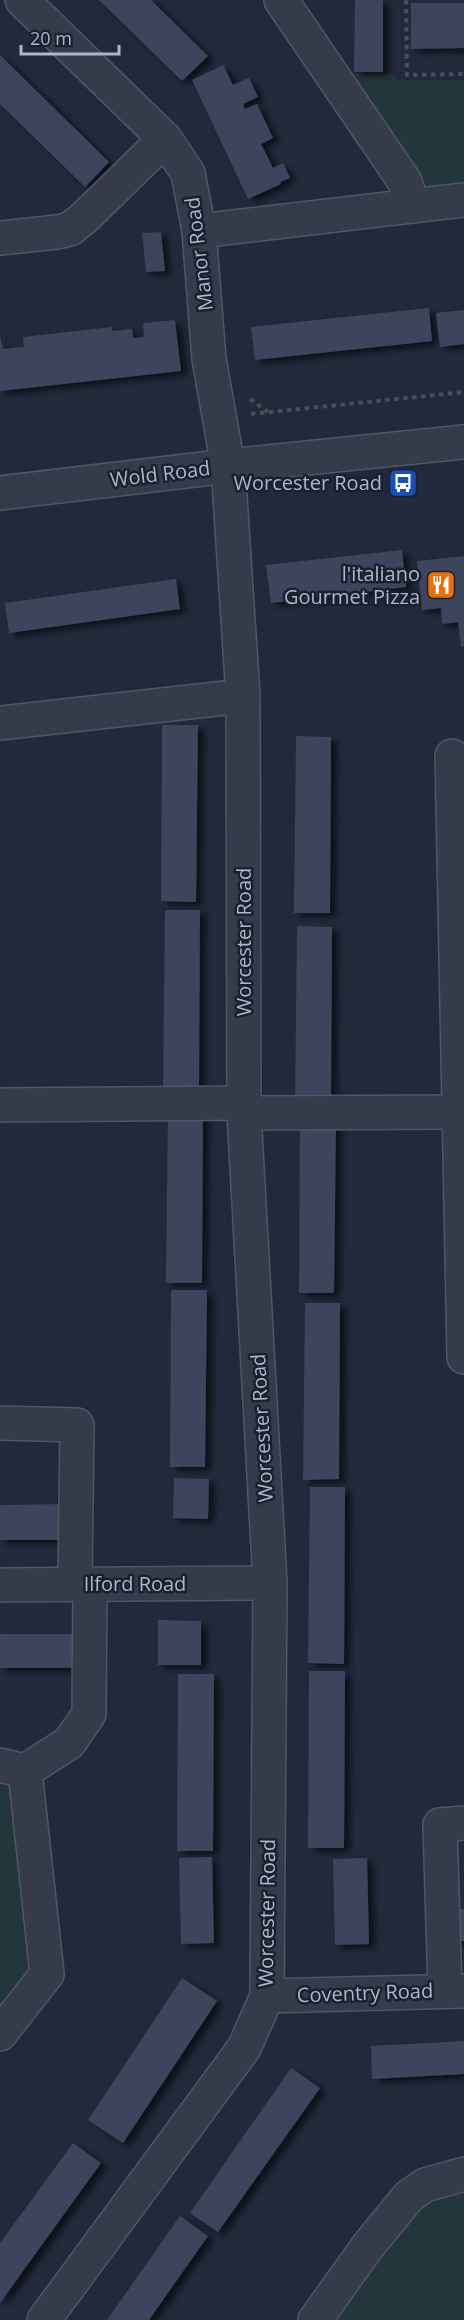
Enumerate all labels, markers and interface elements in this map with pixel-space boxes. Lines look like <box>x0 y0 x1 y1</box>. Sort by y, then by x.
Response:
scale bar <box>21 18 118 56</box>
text: 20 m <box>30 26 72 50</box>
street label: Manor Road <box>178 196 219 313</box>
street label: Wold Road <box>108 454 212 493</box>
bus stop icon: Worcester Road <box>387 467 419 499</box>
place label: Worcester Road <box>234 469 382 496</box>
place label: l'italiano Gourmet Pizza <box>284 560 420 610</box>
restaurant icon: l'italiano Gourmet Pizza <box>425 569 457 601</box>
street label: Worcester Road <box>230 868 257 1016</box>
street label: Worcester Road <box>244 1353 279 1503</box>
street label: Ilford Road <box>84 1570 186 1597</box>
street label: Worcester Road <box>252 1839 281 1987</box>
street label: Coventry Road <box>296 1977 434 2008</box>

